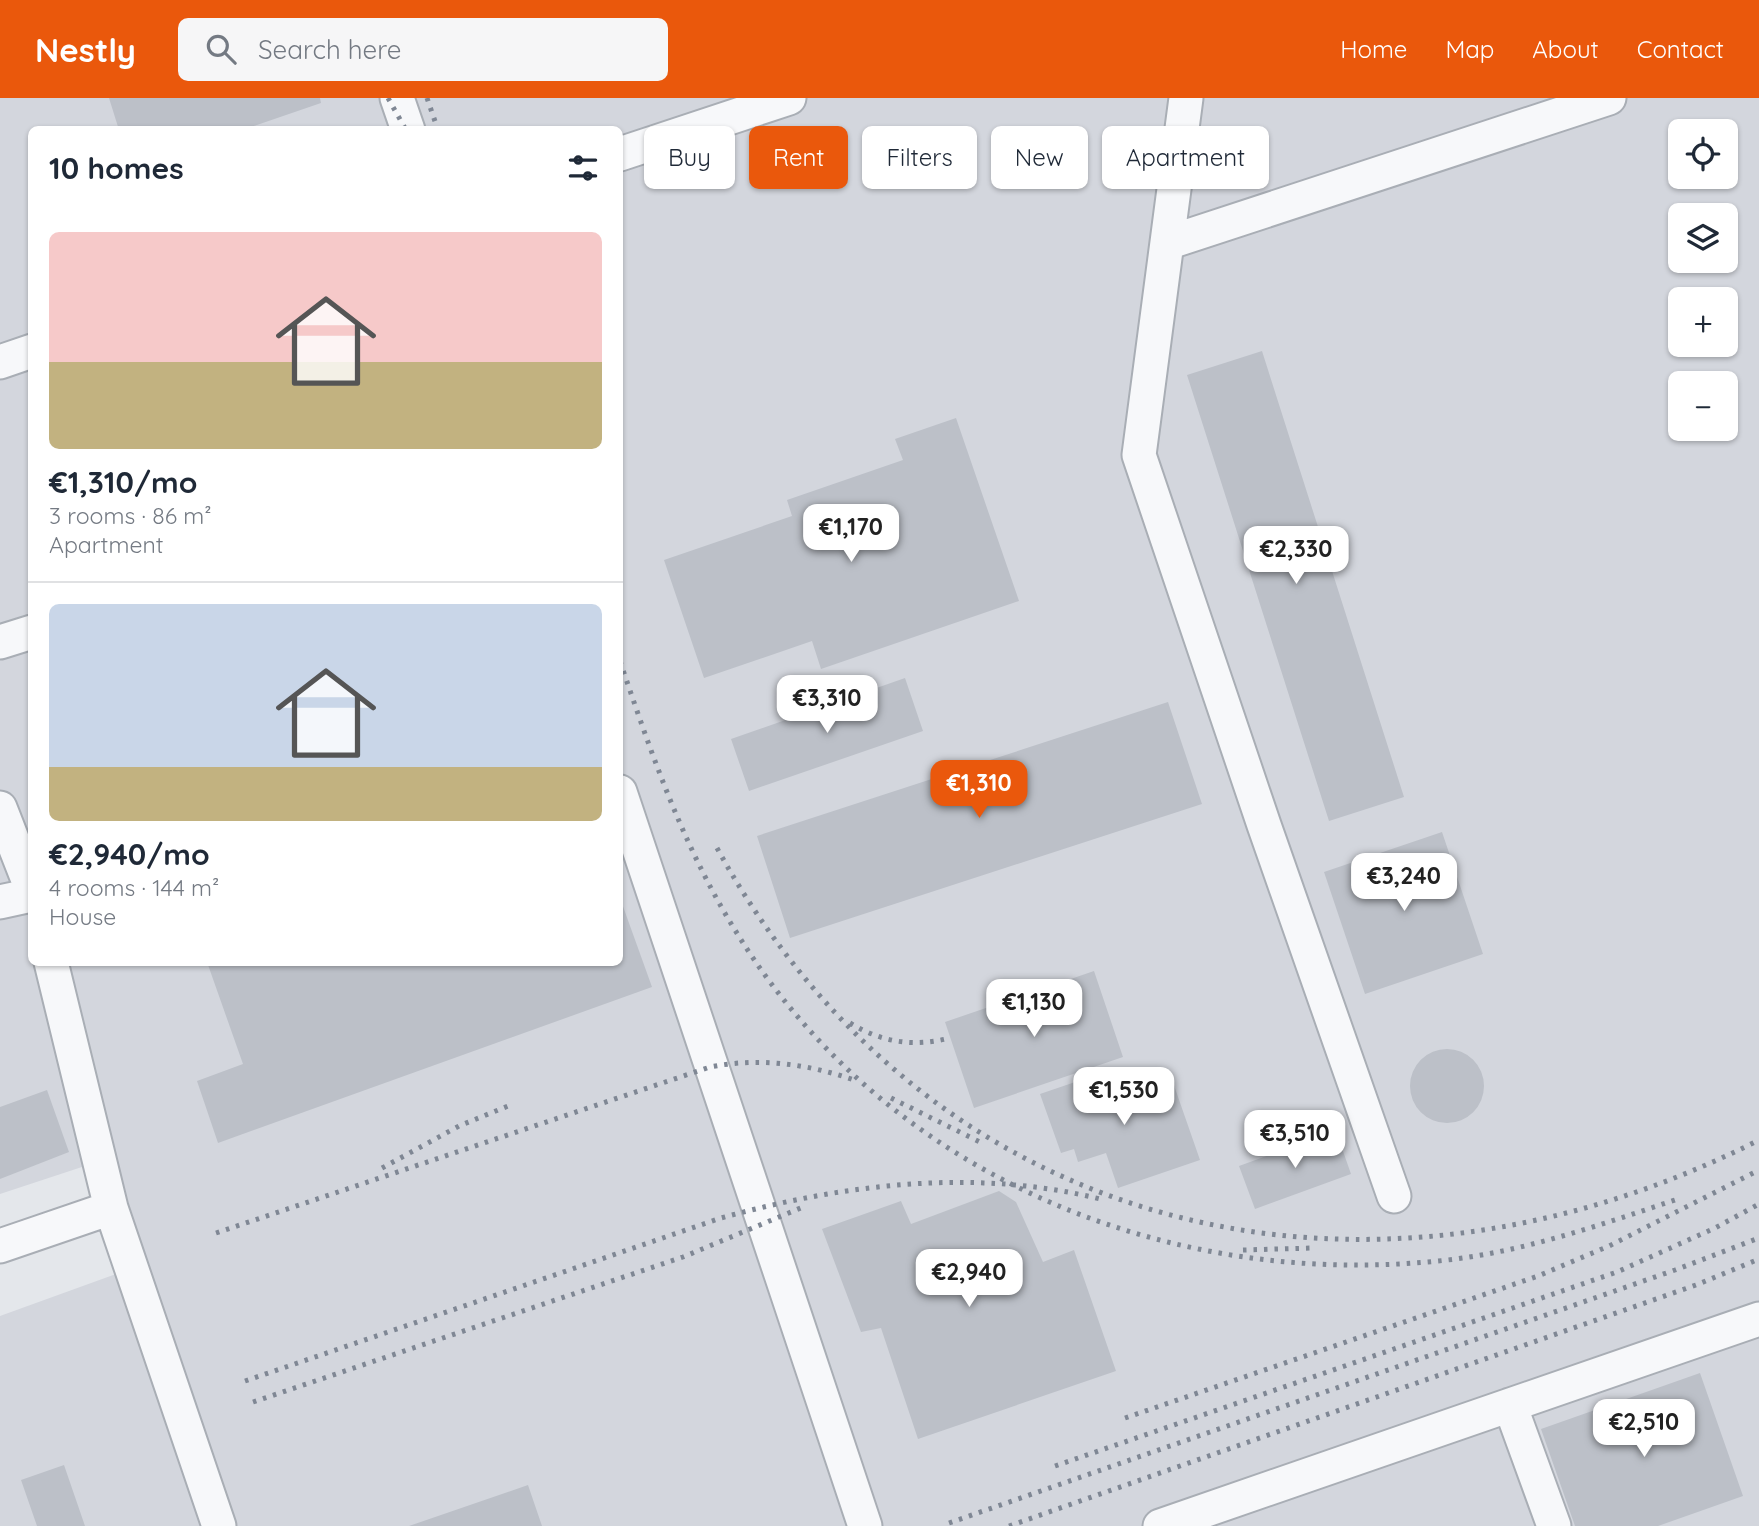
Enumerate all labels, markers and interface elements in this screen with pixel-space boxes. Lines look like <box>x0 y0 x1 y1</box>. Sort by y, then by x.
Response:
search box <box>178 18 668 81</box>
text: Nestly <box>35 29 136 70</box>
icon: search <box>202 30 240 68</box>
text: Search here <box>258 33 401 66</box>
text: Home <box>1340 34 1407 64</box>
text: Map <box>1445 34 1494 64</box>
text: About <box>1532 34 1599 64</box>
text: Contact <box>1637 34 1724 64</box>
map controls <box>1668 119 1738 441</box>
button: locate <box>1668 119 1738 189</box>
chip: Buy <box>644 126 735 189</box>
chip: Rent <box>749 126 848 189</box>
chip: Filters <box>862 126 977 189</box>
chip: New <box>991 126 1088 189</box>
chip: Apartment <box>1102 126 1269 189</box>
text: 10 homes <box>49 149 184 187</box>
icon: filters <box>564 149 602 187</box>
button: layers <box>1668 203 1738 273</box>
icon: home <box>263 278 389 404</box>
button: + <box>1668 287 1738 357</box>
button: − <box>1668 371 1738 441</box>
text: €1,310/mo <box>49 463 197 501</box>
text: 3 rooms · 86 m² <box>49 501 212 530</box>
pin: €1,170 <box>794 504 908 564</box>
text: €1,170 <box>819 512 883 541</box>
pin: €2,330 <box>1239 526 1353 586</box>
text: Apartment <box>49 530 163 559</box>
text: €2,330 <box>1260 534 1332 563</box>
icon: home <box>263 650 389 776</box>
pin: €3,310 <box>770 676 884 735</box>
text: €3,310 <box>793 683 861 712</box>
pin: €1,310 <box>922 760 1036 820</box>
text: €1,310 <box>946 768 1012 797</box>
text: €2,940/mo <box>49 835 210 873</box>
pin: €3,240 <box>1347 854 1461 913</box>
text: €3,240 <box>1367 861 1441 890</box>
text: 4 rooms · 144 m² <box>49 873 219 902</box>
text: House <box>49 902 116 931</box>
pin: €1,130 <box>977 979 1091 1039</box>
text: €1,130 <box>1002 987 1066 1016</box>
pin: €1,530 <box>1067 1068 1181 1127</box>
text: €1,530 <box>1089 1075 1159 1104</box>
pin: €3,510 <box>1238 1110 1352 1170</box>
text: €3,510 <box>1260 1118 1330 1147</box>
pin: €2,940 <box>912 1250 1026 1309</box>
text: €2,940 <box>932 1257 1006 1286</box>
pin: €2,510 <box>1587 1400 1701 1459</box>
text: €2,510 <box>1609 1407 1679 1436</box>

